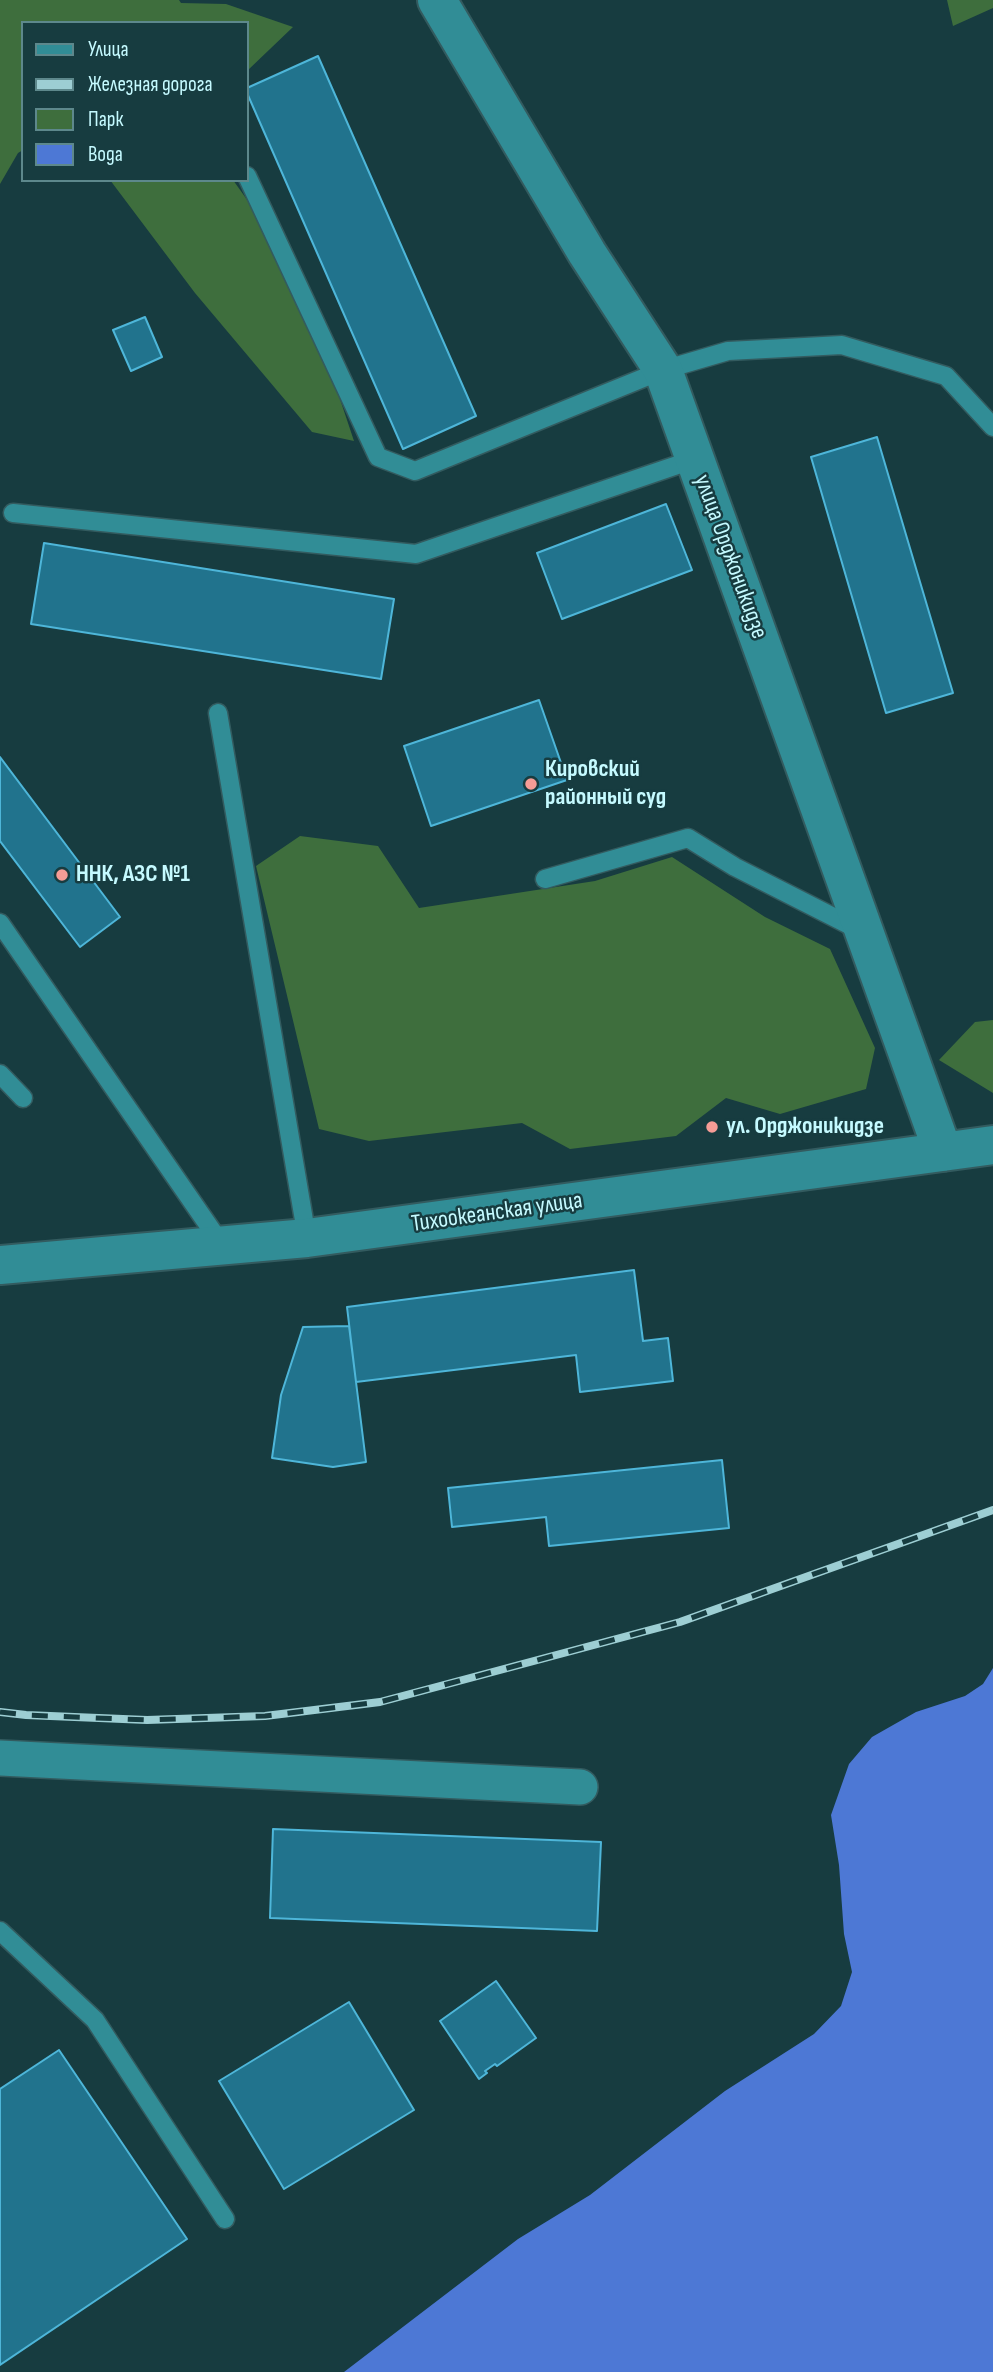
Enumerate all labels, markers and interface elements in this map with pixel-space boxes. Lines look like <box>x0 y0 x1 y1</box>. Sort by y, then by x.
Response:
legend <box>21 21 248 182</box>
text: Улица <box>88 37 129 62</box>
text: Железная дорога <box>88 72 213 97</box>
text: Парк <box>88 107 123 132</box>
text: Вода <box>88 142 123 167</box>
street label: улица Орджоникидзе <box>687 471 773 643</box>
place label: Кировский районный суд <box>545 756 666 812</box>
marker: Кировский районный суд <box>523 776 539 792</box>
place label: ННК, АЗС №1 <box>76 861 190 889</box>
marker: ННК, АЗС №1 <box>54 867 70 883</box>
place label: ул. Орджоникидзе <box>726 1113 884 1141</box>
marker: ул. Орджоникидзе <box>704 1119 720 1135</box>
street label: Тихоокеанская улица <box>410 1187 584 1239</box>

